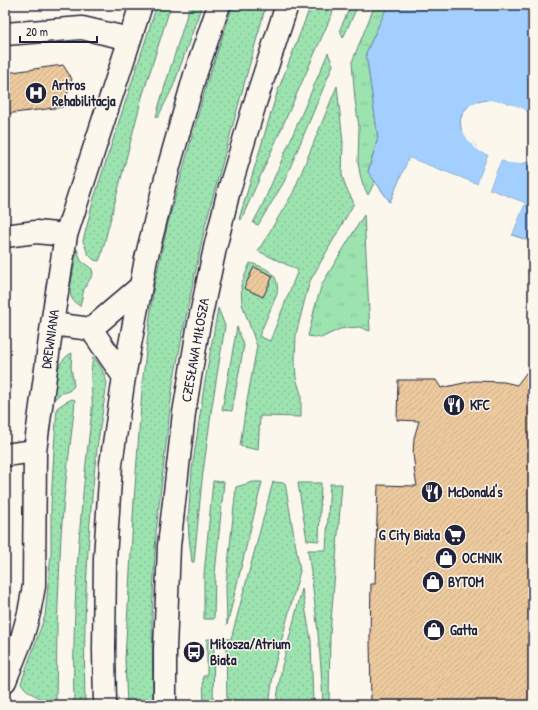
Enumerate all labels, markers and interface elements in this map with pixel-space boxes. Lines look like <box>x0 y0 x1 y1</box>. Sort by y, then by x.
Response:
scale bar <box>20 18 97 44</box>
text: 20 m <box>26 23 48 40</box>
place label: Artros Rehabilitacja <box>52 75 116 111</box>
hospital icon: Artros Rehabilitacja <box>23 80 49 106</box>
street label: CZESŁAWA MIŁOSZA <box>176 296 213 403</box>
street label: DREWNIANA <box>36 308 63 370</box>
restaurant icon: KFC <box>441 392 467 418</box>
place label: KFC <box>470 395 491 414</box>
restaurant icon: McDonald's <box>419 479 445 505</box>
place label: McDonald's <box>448 482 503 501</box>
supermarket icon: G City Biała <box>442 522 468 548</box>
place label: G City Biała <box>379 525 440 546</box>
shop icon: OCHNIK <box>433 545 459 571</box>
place label: OCHNIK <box>462 548 503 567</box>
shop icon: BYTOM <box>420 569 446 595</box>
place label: BYTOM <box>448 572 484 591</box>
shop icon: Gatta <box>421 617 447 643</box>
place label: Gatta <box>450 620 478 639</box>
place label: Miłosza/Atrium Biała <box>210 634 291 669</box>
bus stop icon: Miłosza/Atrium Biała <box>181 639 207 665</box>

